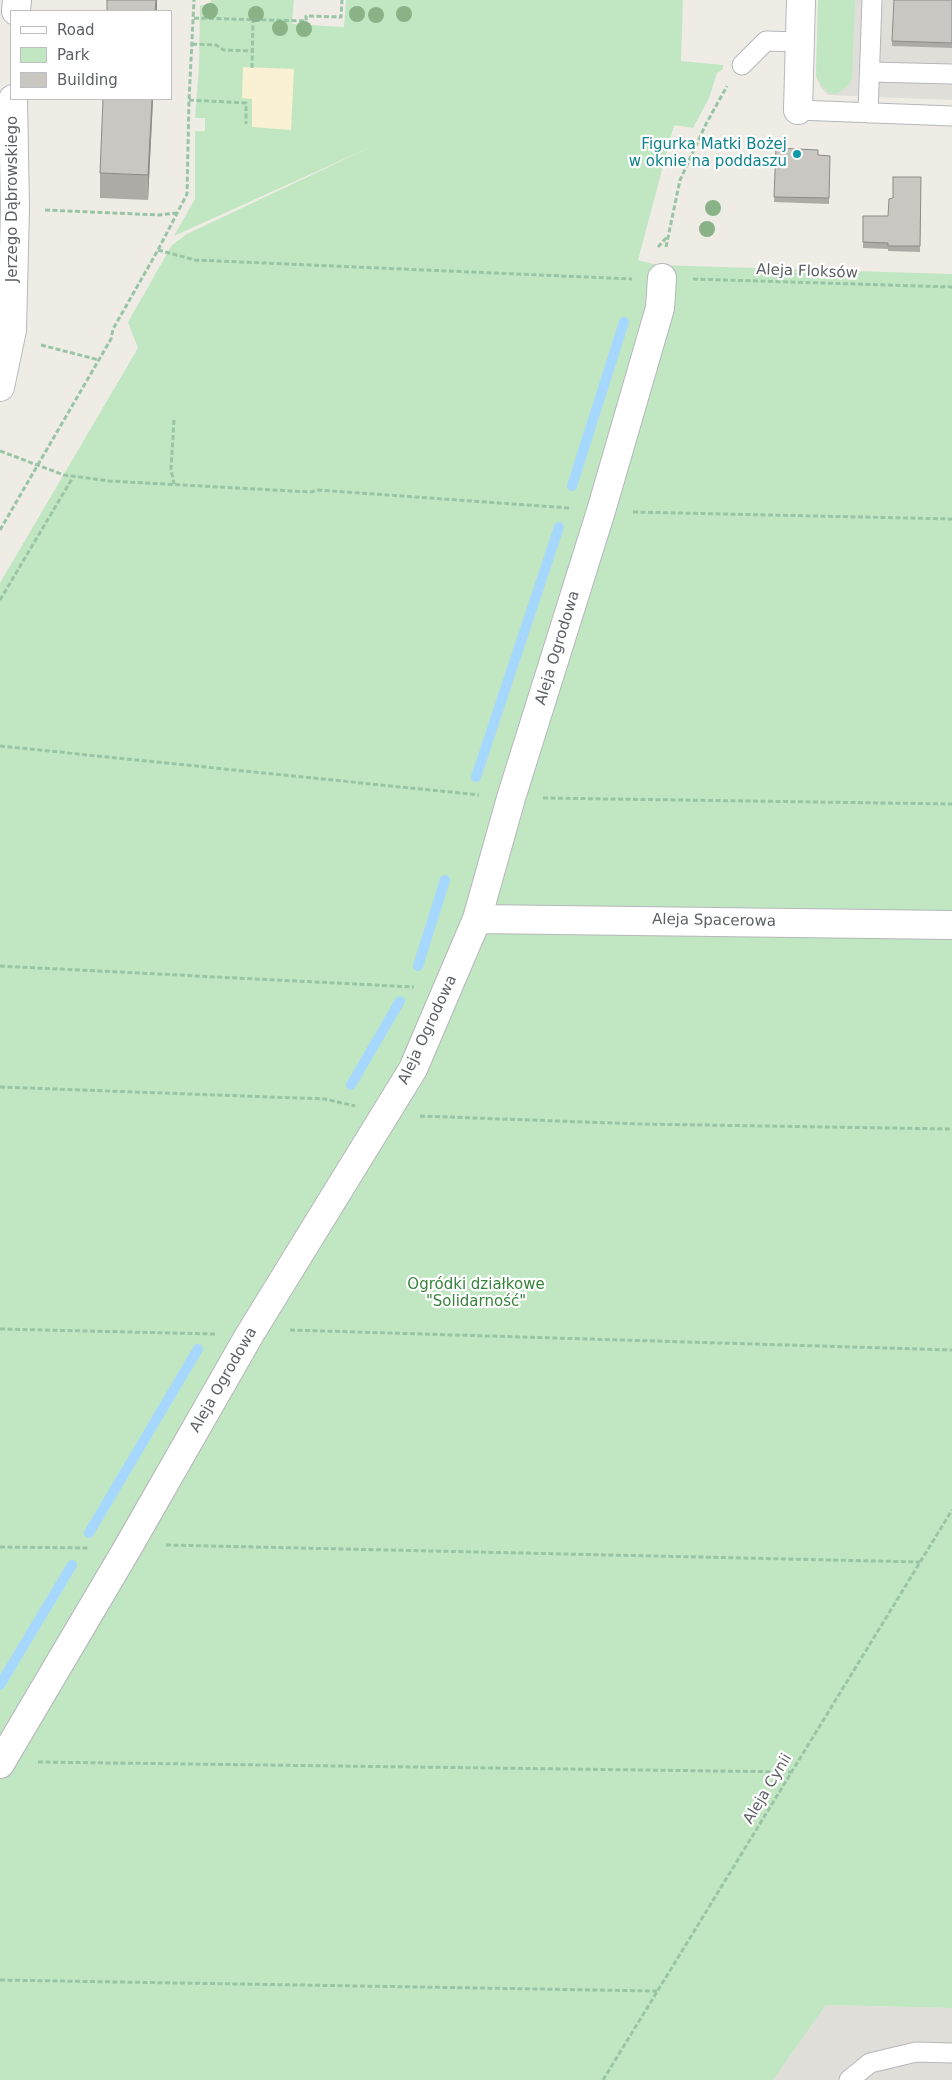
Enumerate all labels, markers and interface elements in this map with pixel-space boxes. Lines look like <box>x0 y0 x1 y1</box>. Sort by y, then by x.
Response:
legend <box>10 10 172 100</box>
text: Road <box>57 21 95 39</box>
text: Park <box>57 46 89 64</box>
text: Building <box>57 71 118 89</box>
street label: Jerzego Dąbrowskiego <box>4 116 22 282</box>
place label: Figurka Matki Bożej w oknie na poddaszu <box>629 136 787 171</box>
marker: Figurka Matki Bożej w oknie na poddaszu <box>791 148 803 160</box>
street label: Aleja Floksów <box>756 261 858 283</box>
street label: Aleja Ogrodowa <box>532 589 584 707</box>
street label: Aleja Spacerowa <box>652 911 776 931</box>
street label: Aleja Ogrodowa <box>395 973 461 1087</box>
park label: Ogródki działkowe "Solidarność" <box>407 1276 545 1311</box>
street label: Aleja Ogrodowa <box>187 1324 261 1436</box>
street label: Aleja Cynii <box>740 1751 796 1827</box>

